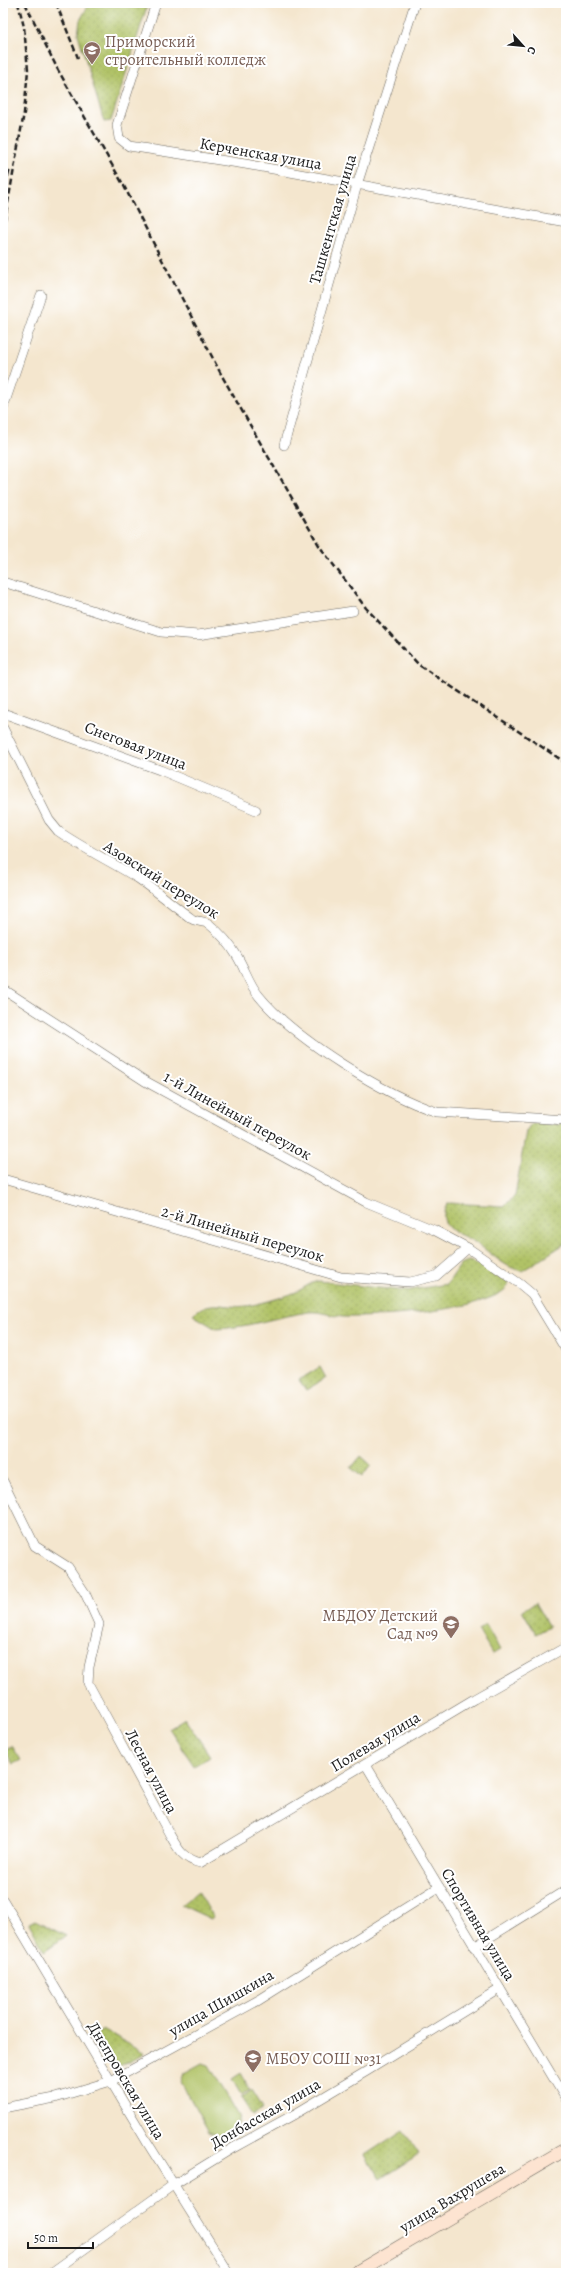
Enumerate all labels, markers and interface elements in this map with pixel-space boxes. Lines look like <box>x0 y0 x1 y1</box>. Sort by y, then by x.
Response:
north arrow <box>503 26 543 66</box>
place label: Приморский строительный колледж <box>105 31 266 71</box>
school or university icon: Приморский строительный колледж <box>82 40 102 65</box>
text: С <box>523 44 540 57</box>
street label: Керченская улица <box>198 132 324 176</box>
street label: Ташкентская улица <box>304 151 362 287</box>
street label: Снеговая улица <box>81 716 190 776</box>
street label: Азовский переулок <box>98 835 224 924</box>
street label: 1-й Линейный переулок <box>160 1066 315 1166</box>
street label: 2-й Линейный переулок <box>159 1200 327 1268</box>
place label: МБДОУ Детский Сад №9 <box>323 1605 438 1645</box>
school or university icon: МБДОУ Детский Сад №9 <box>441 1614 461 1639</box>
street label: Полевая улица <box>327 1706 425 1777</box>
street label: Лесная улица <box>120 1725 183 1818</box>
street label: Спортивная улица <box>436 1864 521 1985</box>
street label: улица Шишкина <box>164 1964 279 2042</box>
street label: Днепровская улица <box>82 2017 170 2144</box>
school or university icon: МБОУ СОШ №31 <box>243 2048 263 2073</box>
place label: МБОУ СОШ №31 <box>266 2048 382 2070</box>
street label: Донбасская улица <box>206 2073 325 2154</box>
street label: улица Вахрушева <box>395 2157 510 2239</box>
scale bar <box>28 2224 93 2250</box>
text: 50 m <box>34 2230 58 2246</box>

